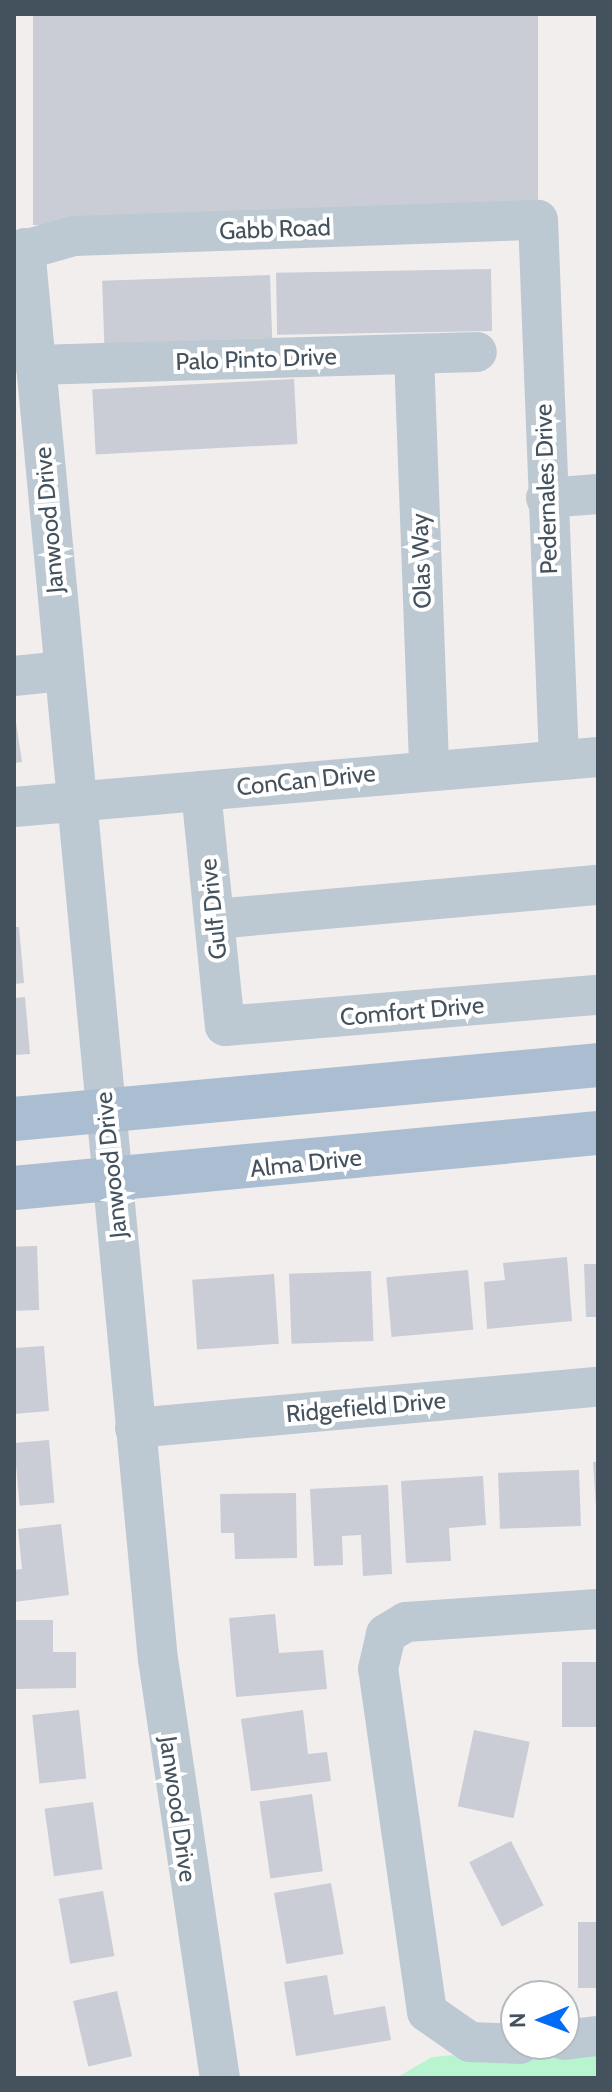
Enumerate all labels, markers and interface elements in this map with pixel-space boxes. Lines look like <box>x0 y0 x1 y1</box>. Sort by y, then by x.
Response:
street label: Gabb Road <box>219 213 331 245</box>
street label: Palo Pinto Drive <box>175 342 337 376</box>
street label: Pedernales Drive <box>529 403 563 575</box>
street label: Janwood Drive <box>28 446 70 594</box>
street label: Olas Way <box>405 513 437 609</box>
street label: ConCan Drive <box>235 758 377 802</box>
street label: Gulf Drive <box>193 857 233 961</box>
street label: Comfort Drive <box>339 990 485 1032</box>
street label: Janwood Drive <box>89 1090 133 1240</box>
street label: Alma Drive <box>249 1143 363 1183</box>
street label: Ridgefield Drive <box>285 1386 447 1428</box>
street label: Janwood Drive <box>154 1734 202 1884</box>
north arrow <box>500 1980 580 2060</box>
text: N <box>504 2012 531 2028</box>

